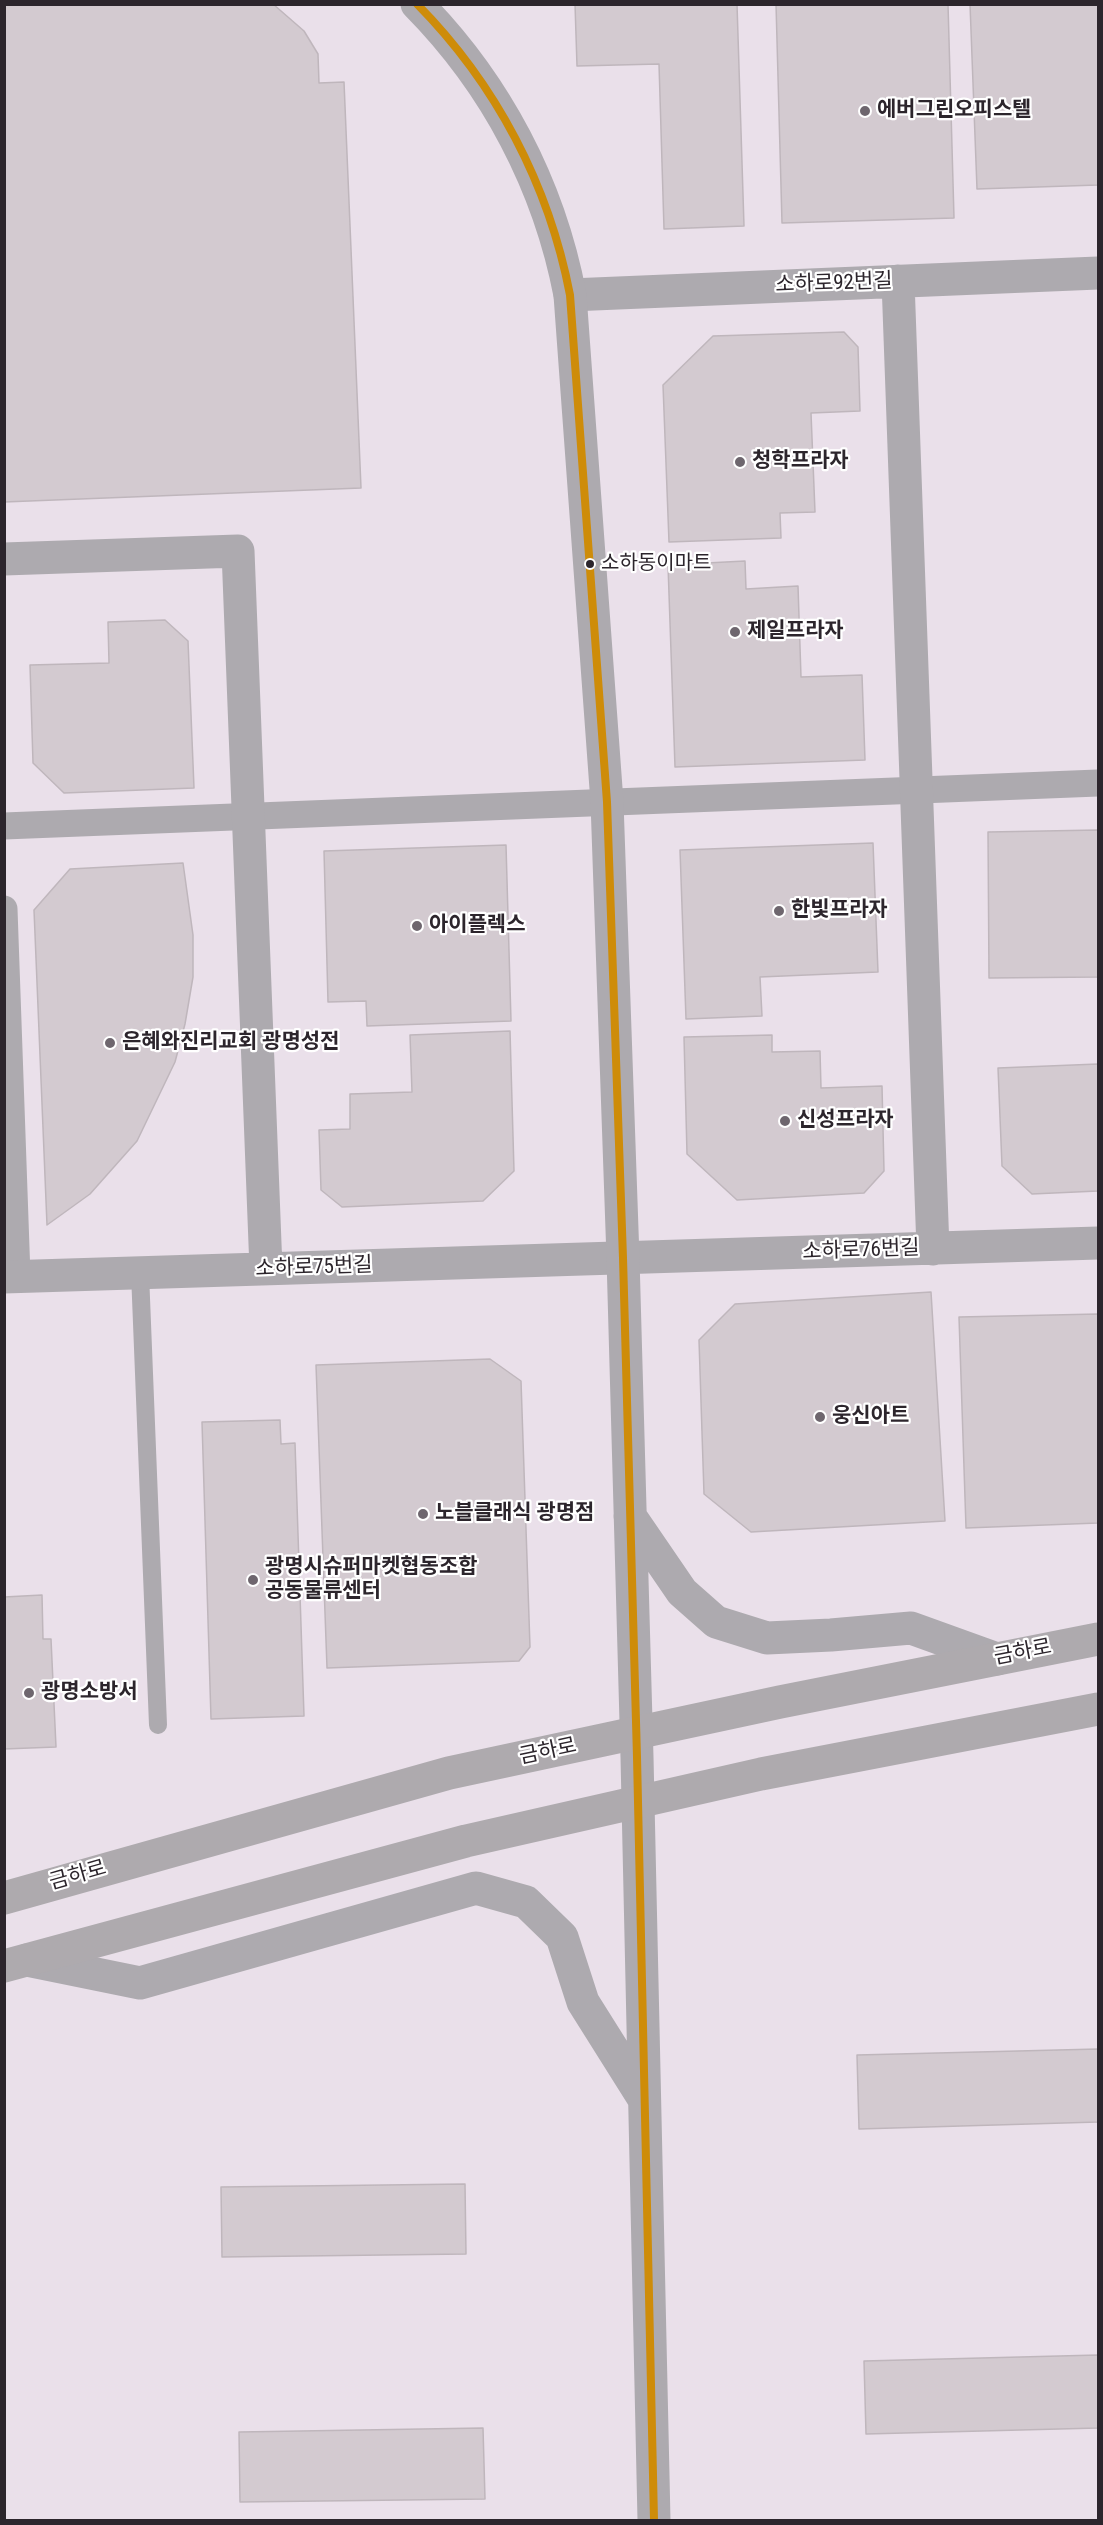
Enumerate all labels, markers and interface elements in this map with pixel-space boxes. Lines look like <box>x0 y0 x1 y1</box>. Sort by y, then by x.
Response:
place label: 에버그린오피스텔 <box>877 98 1032 124</box>
marker: 에버그린오피스텔 <box>858 104 872 118</box>
street label: 소하로92번길 <box>775 269 893 299</box>
place label: 청학프라자 <box>752 449 849 475</box>
marker: 청학프라자 <box>733 455 747 469</box>
place label: 소하동이마트 <box>601 552 711 576</box>
marker: 소하동이마트 <box>584 558 596 570</box>
place label: 제일프라자 <box>747 619 844 645</box>
marker: 제일프라자 <box>728 625 742 639</box>
place label: 한빛프라자 <box>791 898 888 924</box>
marker: 한빛프라자 <box>772 904 786 918</box>
place label: 아이플렉스 <box>429 913 526 939</box>
marker: 아이플렉스 <box>410 919 424 933</box>
place label: 은혜와진리교회 광명성전 <box>122 1030 339 1056</box>
marker: 은혜와진리교회 광명성전 <box>103 1036 117 1050</box>
place label: 신성프라자 <box>797 1108 894 1134</box>
marker: 신성프라자 <box>778 1114 792 1128</box>
street label: 소하로76번길 <box>802 1236 920 1266</box>
street label: 소하로75번길 <box>255 1253 373 1283</box>
place label: 웅신아트 <box>832 1404 909 1430</box>
marker: 웅신아트 <box>813 1410 827 1424</box>
place label: 노블클래식 광명점 <box>435 1501 594 1527</box>
marker: 노블클래식 광명점 <box>416 1507 430 1521</box>
place label: 광명시슈퍼마켓협동조합 공동물류센터 <box>265 1555 478 1605</box>
marker: 광명시슈퍼마켓협동조합 공동물류센터 <box>246 1573 260 1587</box>
street label: 금하로 <box>992 1635 1054 1671</box>
place label: 광명소방서 <box>41 1680 138 1706</box>
marker: 광명소방서 <box>22 1686 36 1700</box>
street label: 금하로 <box>517 1734 579 1770</box>
street label: 금하로 <box>47 1856 109 1896</box>

